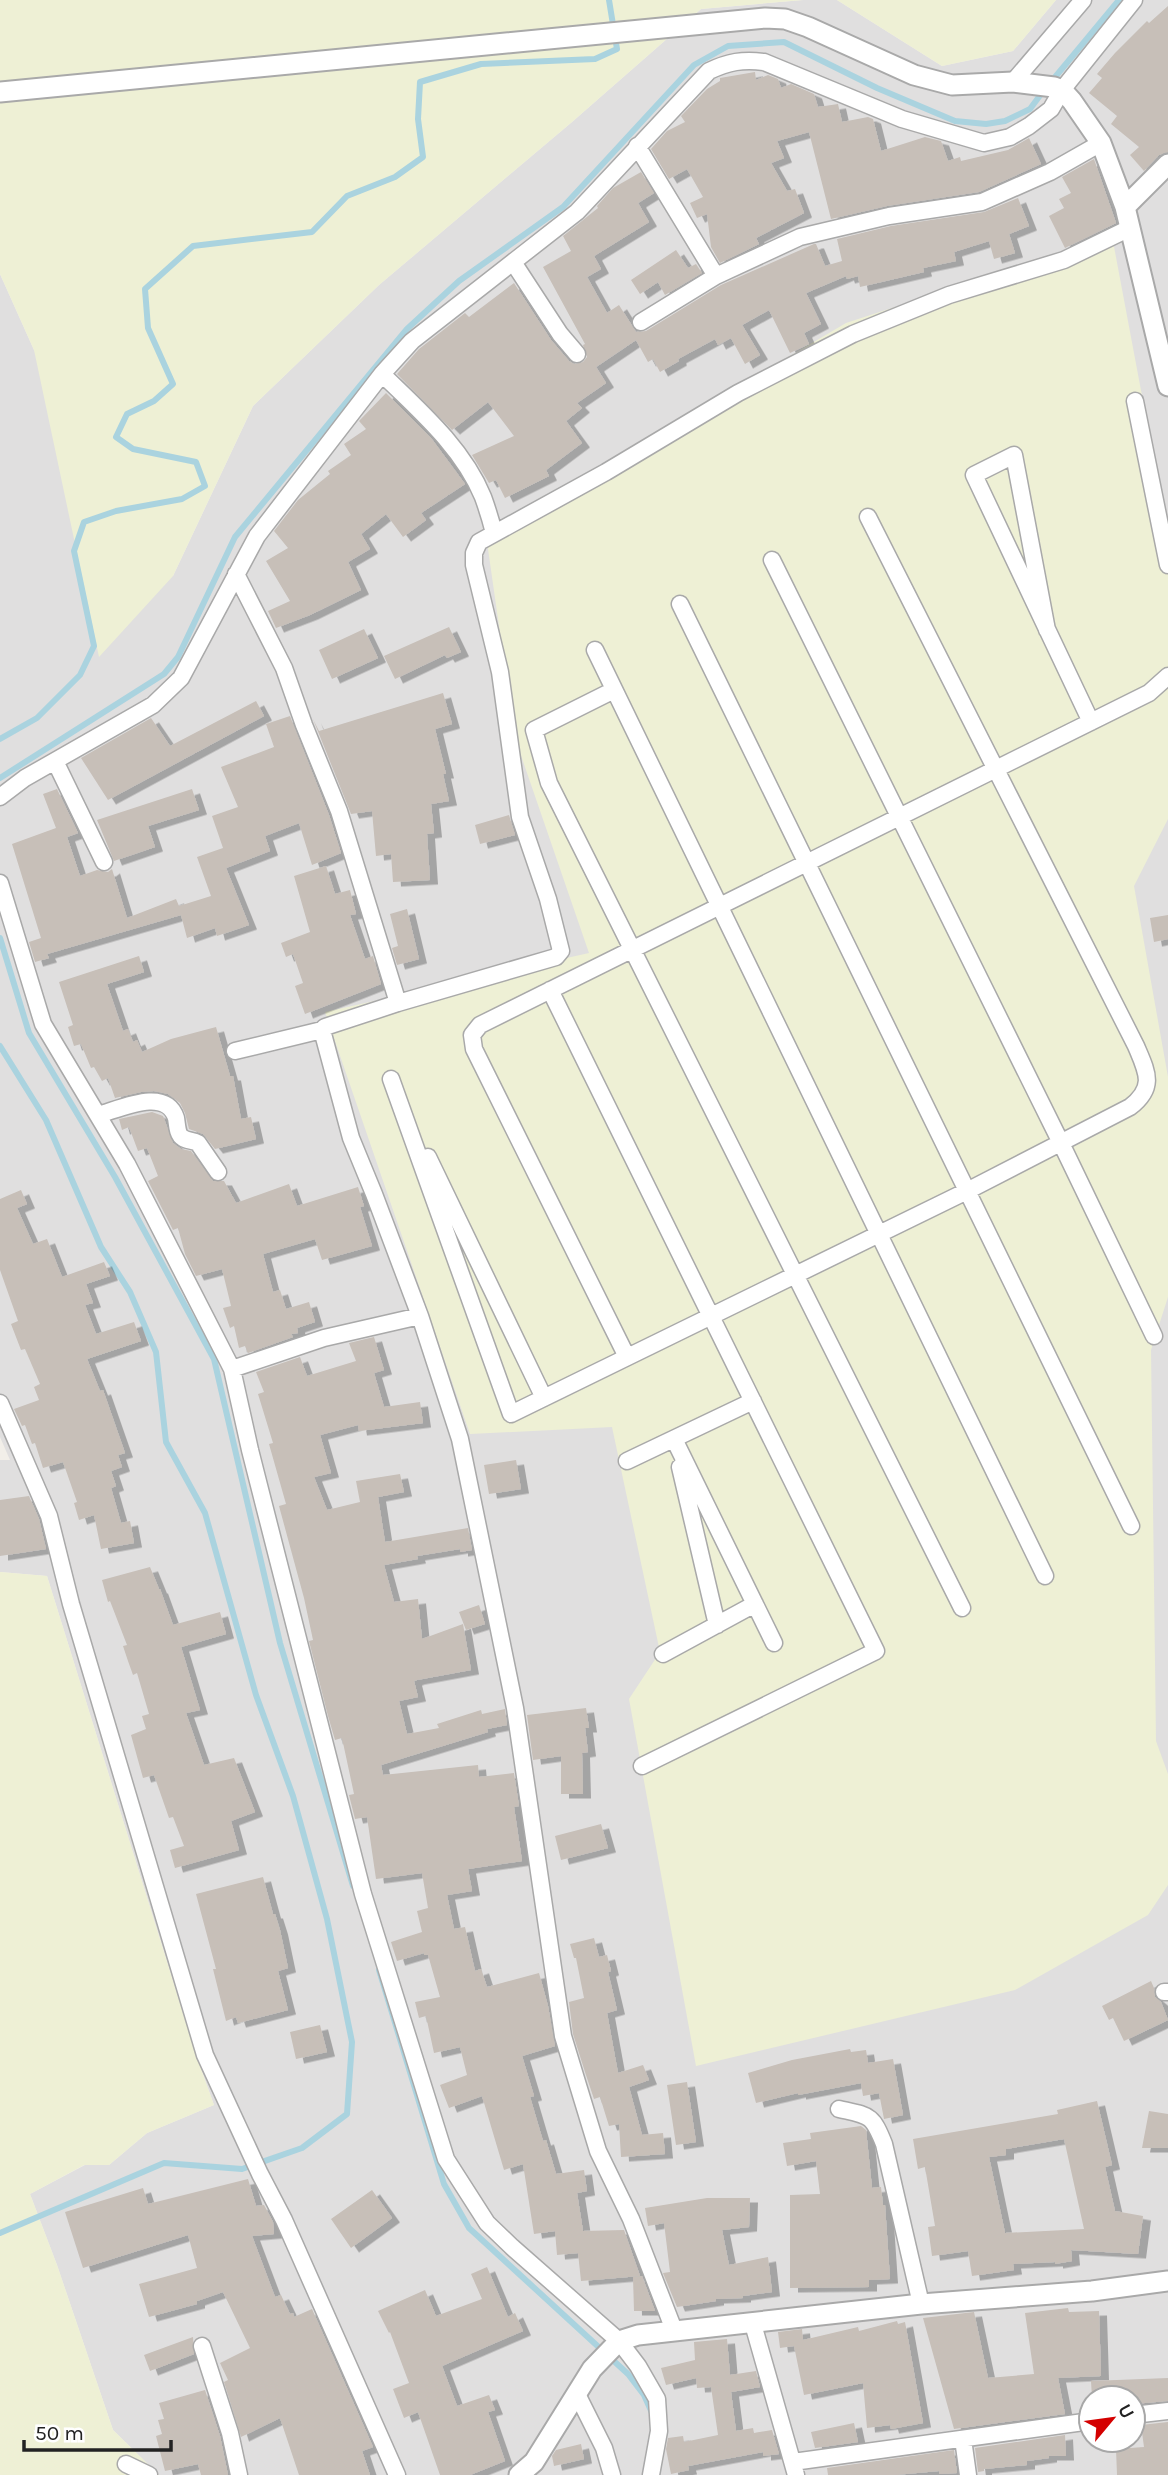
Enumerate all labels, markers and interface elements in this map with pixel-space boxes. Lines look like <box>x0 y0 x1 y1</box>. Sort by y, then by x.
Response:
north arrow <box>1077 2384 1147 2454</box>
text: U <box>1113 2400 1139 2422</box>
scale bar <box>24 2408 172 2452</box>
text: 50 m <box>35 2421 84 2445</box>

